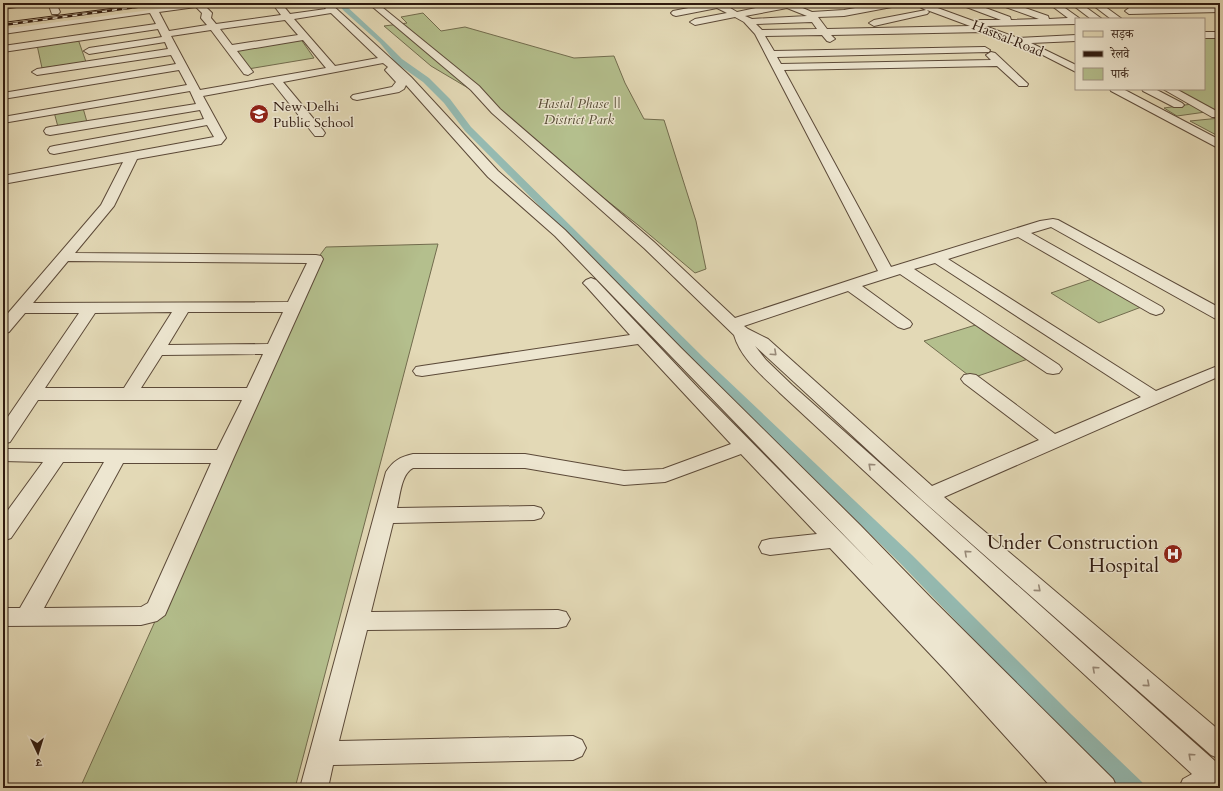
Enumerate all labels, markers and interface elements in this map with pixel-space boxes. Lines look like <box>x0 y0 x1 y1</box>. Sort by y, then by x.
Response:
street label: Hastsal Road <box>969 15 1047 62</box>
legend <box>1075 18 1205 90</box>
text: सड़क <box>1110 26 1135 42</box>
text: रेलवे <box>1109 46 1130 62</box>
text: पार्क <box>1110 66 1130 82</box>
park label: Hastal Phase || District Park <box>537 94 621 129</box>
place label: New Delhi Public School <box>273 97 354 132</box>
school or university icon: New Delhi Public School <box>248 103 270 125</box>
one-way arrow <box>769 349 777 356</box>
one-way arrow <box>868 463 876 470</box>
place label: Under Construction Hospital <box>987 529 1160 579</box>
hospital icon: Under Construction Hospital <box>1162 543 1184 565</box>
one-way arrow <box>964 550 972 558</box>
one-way arrow <box>1033 585 1041 592</box>
one-way arrow <box>1092 667 1099 674</box>
one-way arrow <box>1142 679 1149 686</box>
north arrow <box>18 733 58 773</box>
one-way arrow <box>1188 754 1195 761</box>
text: उ <box>34 755 43 770</box>

